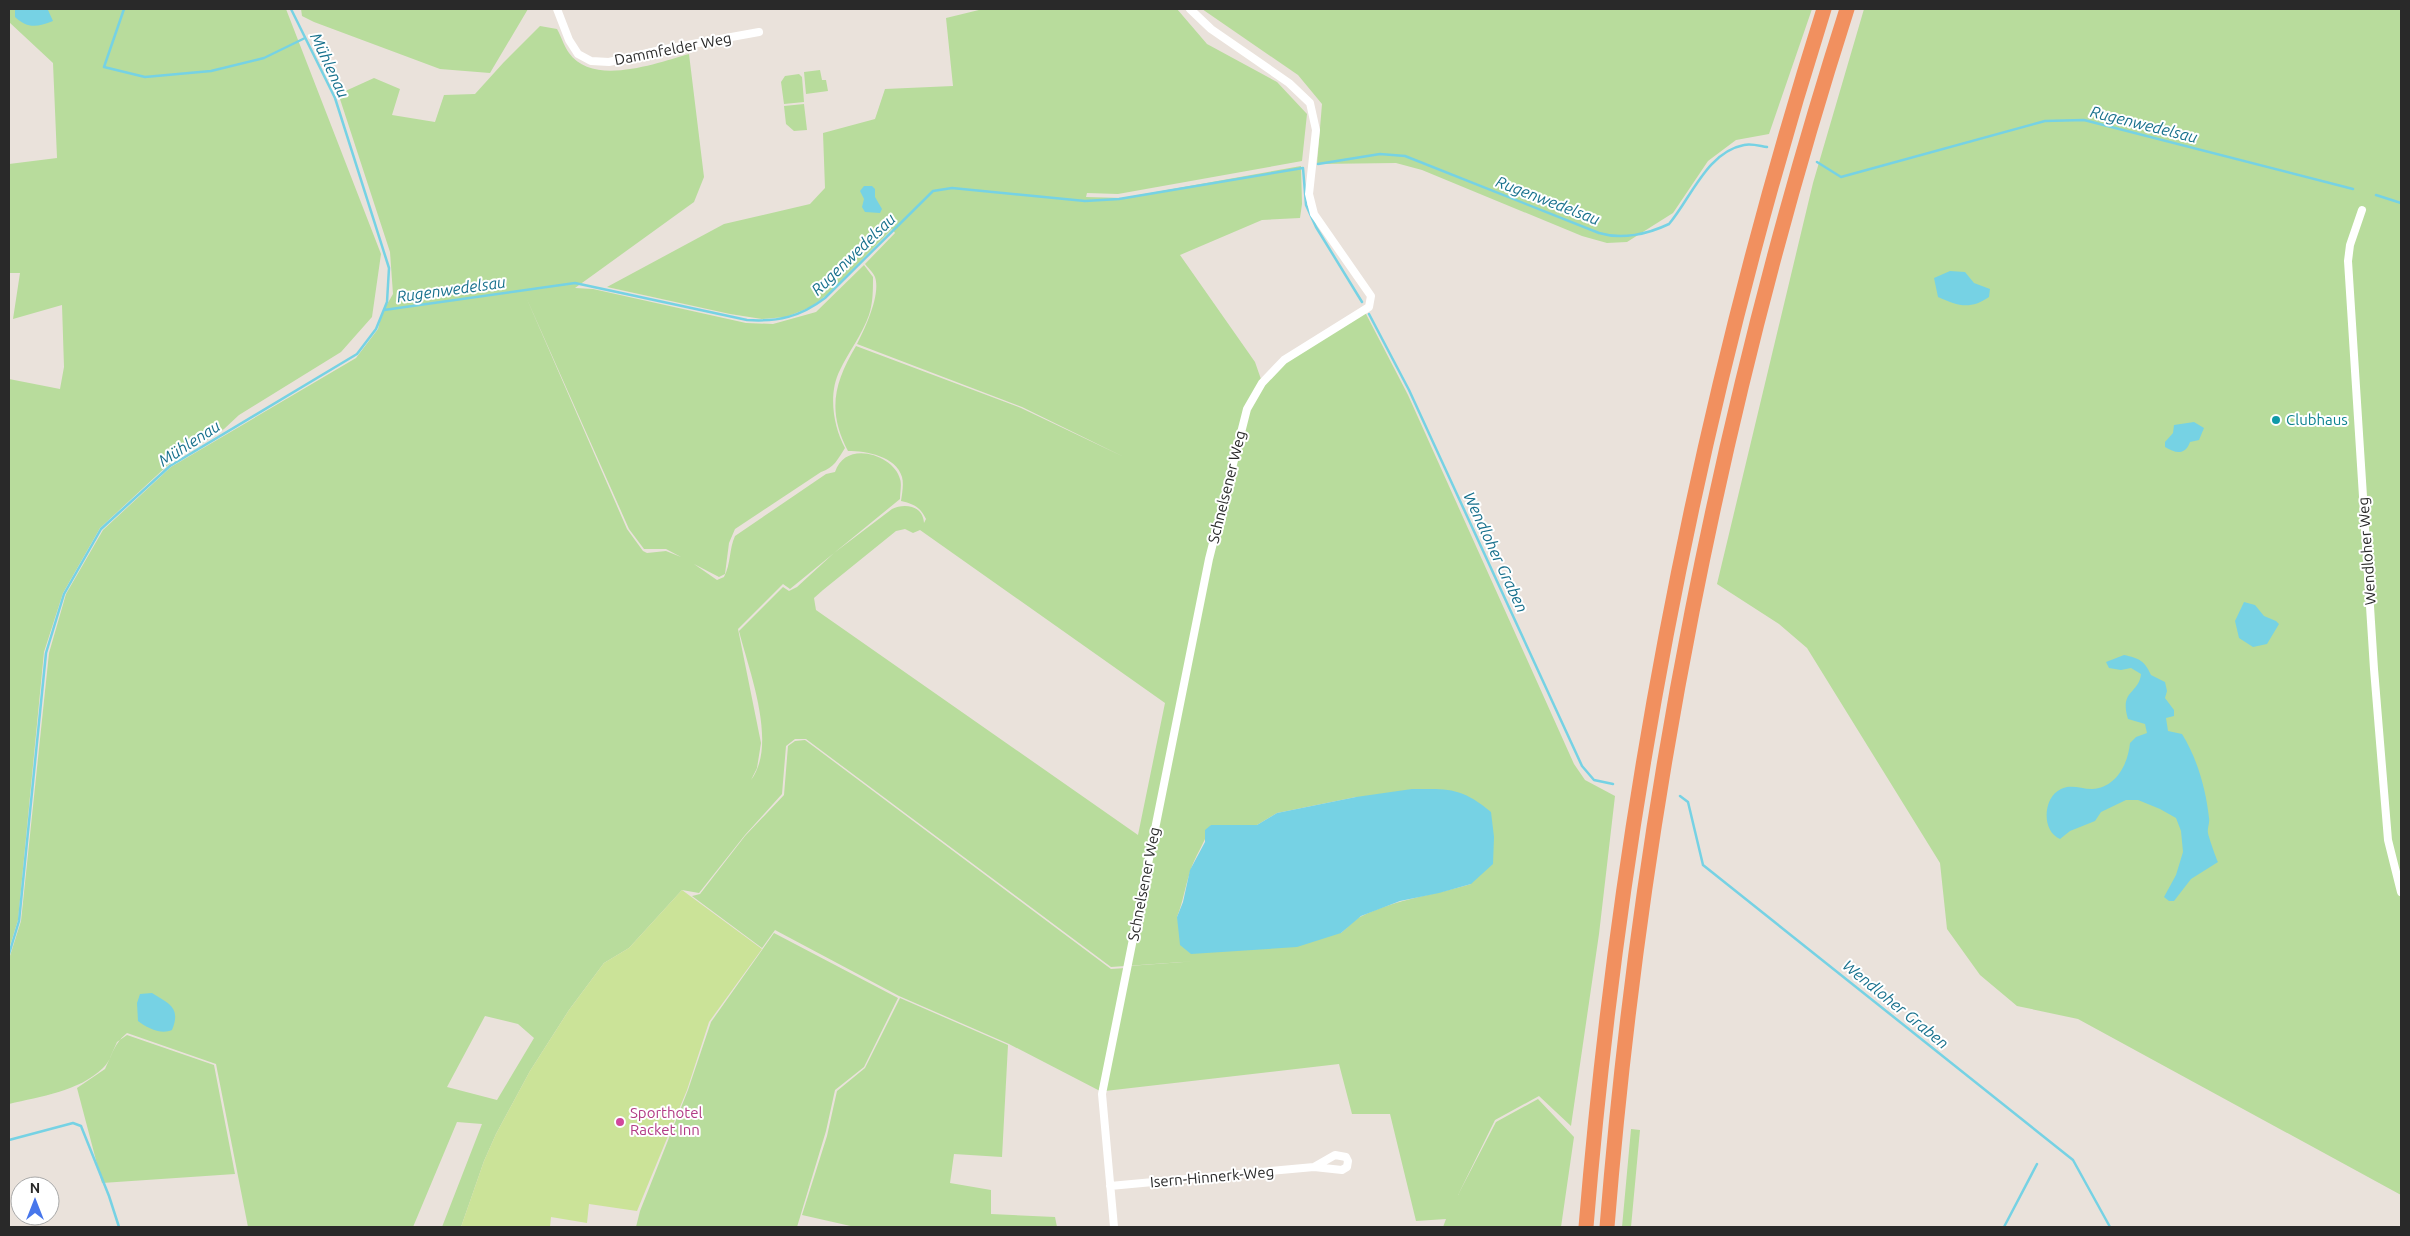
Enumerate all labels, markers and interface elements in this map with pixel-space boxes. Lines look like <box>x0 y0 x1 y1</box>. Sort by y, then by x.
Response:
street label: Dammfelder Weg <box>613 29 733 68</box>
water label: Mühlenau <box>307 30 353 101</box>
water label: Rugenwedelsau <box>2089 102 2200 146</box>
water label: Rugenwedelsau <box>1493 172 1603 228</box>
water label: Rugenwedelsau <box>807 209 899 299</box>
water label: Rugenwedelsau <box>395 272 507 306</box>
place label: Clubhaus <box>2286 411 2348 428</box>
marker: Clubhaus <box>2270 414 2282 426</box>
water label: Mühlenau <box>155 416 223 470</box>
street label: Schnelsener Weg <box>1204 429 1249 545</box>
water label: Wendloher Graben <box>1460 489 1532 615</box>
street label: Wendloher Weg <box>2354 496 2379 606</box>
street label: Schnelsener Weg <box>1124 826 1163 942</box>
water label: Wendloher Graben <box>1840 956 1952 1052</box>
place label: Sporthotel Racket Inn <box>630 1104 702 1138</box>
marker: Sporthotel Racket Inn <box>614 1116 626 1128</box>
street label: Isern-Hinnerk-Weg <box>1149 1163 1275 1190</box>
north arrow <box>10 1176 60 1226</box>
text: N <box>30 1180 40 1196</box>

